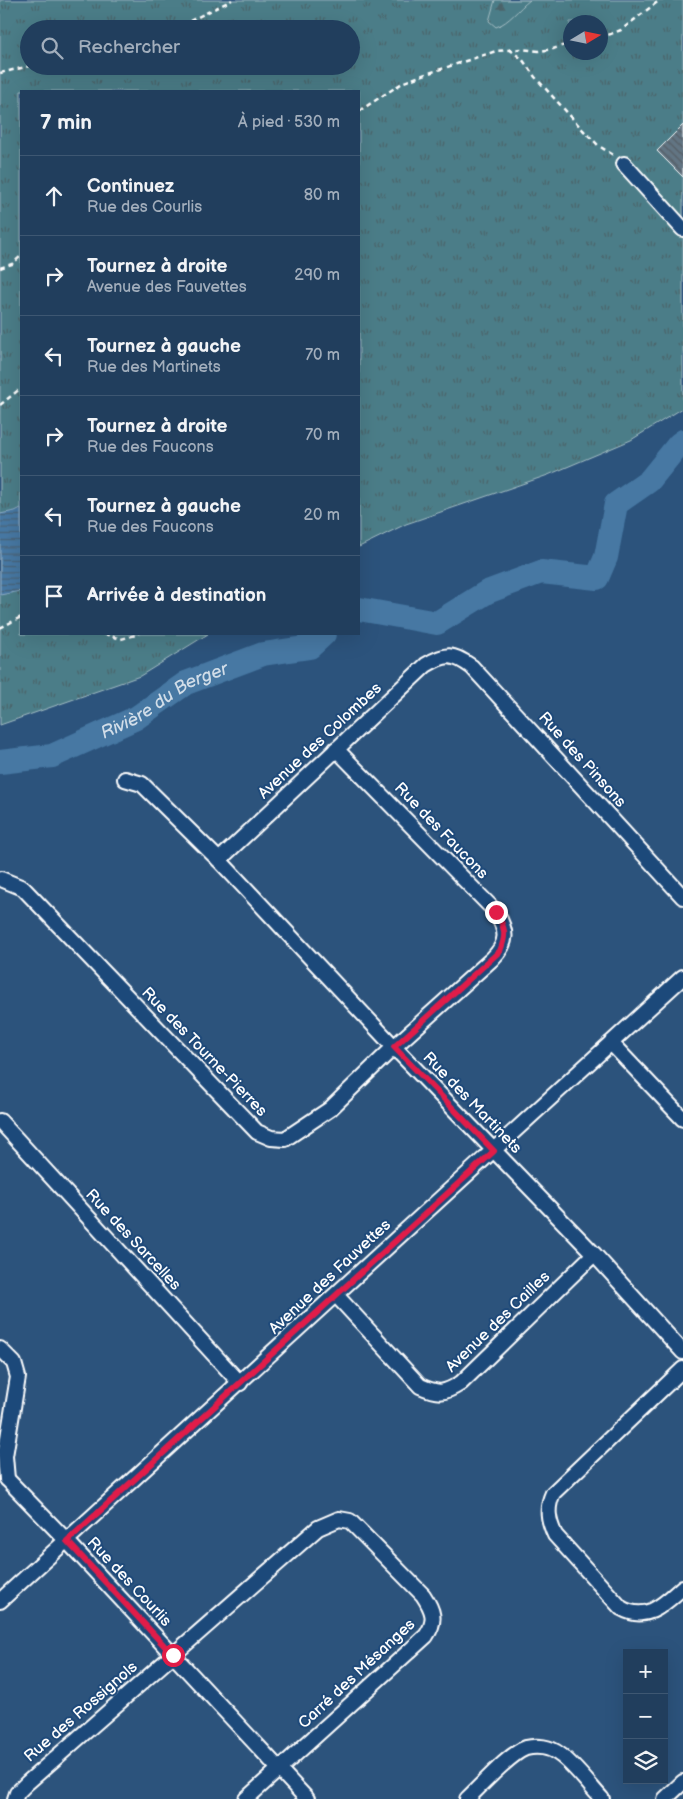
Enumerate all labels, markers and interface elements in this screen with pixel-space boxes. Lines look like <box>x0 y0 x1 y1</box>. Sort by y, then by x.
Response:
north arrow <box>563 15 608 60</box>
search box <box>20 20 360 75</box>
icon: search <box>38 34 66 62</box>
text: Rechercher <box>78 36 180 59</box>
text: 7 min <box>40 110 92 135</box>
text: À pied · 530 m <box>238 113 340 132</box>
text: Continuez <box>87 175 174 198</box>
icon: ahead <box>40 182 68 210</box>
text: 80 m <box>304 186 340 205</box>
text: Rue des Courlis <box>87 198 202 217</box>
text: Tournez à droite <box>87 255 228 278</box>
icon: right <box>40 262 68 290</box>
text: 290 m <box>294 266 340 285</box>
text: Avenue des Fauvettes <box>87 278 247 297</box>
text: Tournez à gauche <box>87 335 241 358</box>
icon: left <box>40 342 68 370</box>
text: 70 m <box>305 346 340 365</box>
text: Rue des Martinets <box>87 358 221 377</box>
text: Tournez à droite <box>87 415 228 438</box>
icon: right <box>40 422 68 450</box>
text: 70 m <box>305 426 340 445</box>
text: Rue des Faucons <box>87 438 214 457</box>
text: Tournez à gauche <box>87 495 241 518</box>
icon: left <box>40 502 68 530</box>
text: 20 m <box>304 506 340 525</box>
text: Rue des Faucons <box>87 518 214 537</box>
icon: arrive <box>40 582 68 610</box>
text: Arrivée à destination <box>87 584 266 607</box>
water label: Rivière du Berger <box>97 657 232 743</box>
street label: Avenue des Colombes <box>254 679 386 803</box>
street label: Rue des Pinsons <box>534 708 630 812</box>
street label: Rue des Faucons <box>390 779 492 883</box>
route end <box>485 901 508 924</box>
street label: Rue des Tourne-Pierres <box>137 983 271 1121</box>
street label: Rue des Martinets <box>419 1048 525 1158</box>
street label: Rue des Sarcelles <box>81 1186 185 1295</box>
street label: Avenue des Fauvettes <box>265 1216 395 1338</box>
street label: Avenue des Cailles <box>442 1267 554 1377</box>
street label: Rue des Courlis <box>83 1533 175 1631</box>
street label: Carré des Mésanges <box>295 1615 419 1733</box>
route start <box>162 1644 185 1667</box>
map controls <box>623 1649 668 1784</box>
button: + <box>623 1649 668 1694</box>
street label: Rue des Rossignols <box>20 1658 142 1766</box>
button: − <box>623 1694 668 1739</box>
button: layers <box>623 1739 668 1784</box>

